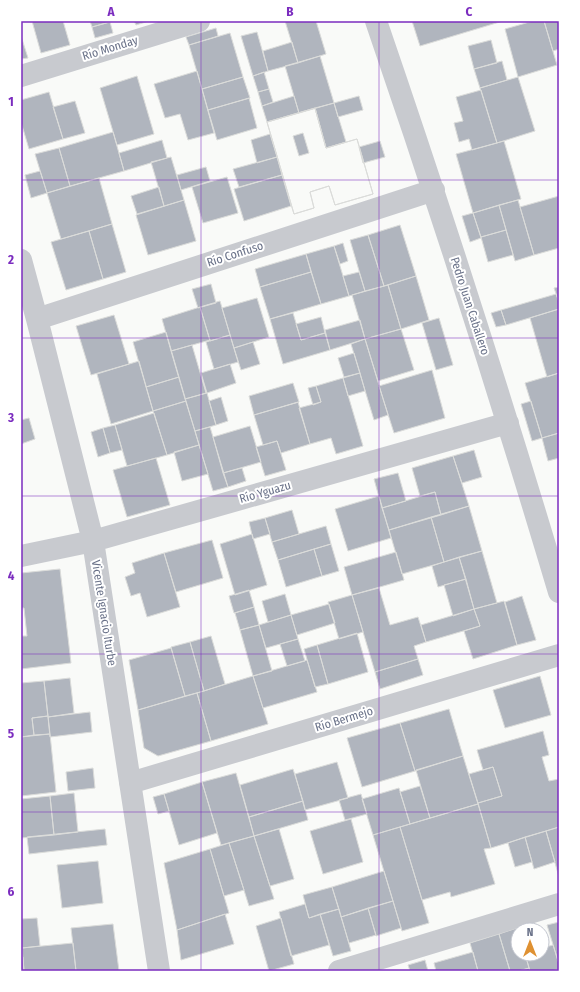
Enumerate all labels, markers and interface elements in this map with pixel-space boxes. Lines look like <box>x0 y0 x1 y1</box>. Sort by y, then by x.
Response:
text: A <box>106 4 115 19</box>
text: B <box>286 4 294 19</box>
text: C <box>466 4 473 19</box>
street label: Río Monday <box>81 33 140 63</box>
text: 1 <box>8 94 14 109</box>
street label: Río Confuso <box>205 238 265 270</box>
text: 2 <box>7 252 14 267</box>
street label: Pedro Juan Caballero <box>448 255 492 357</box>
text: 3 <box>7 410 14 425</box>
street label: Río Yguazu <box>238 478 292 506</box>
street label: Vicente Ignacio Iturbe <box>89 559 119 667</box>
text: 4 <box>8 568 15 583</box>
street label: Río Bermejo <box>313 704 375 734</box>
text: 5 <box>8 726 14 741</box>
text: 6 <box>8 884 15 899</box>
north arrow <box>510 922 550 962</box>
text: N <box>527 926 533 939</box>

